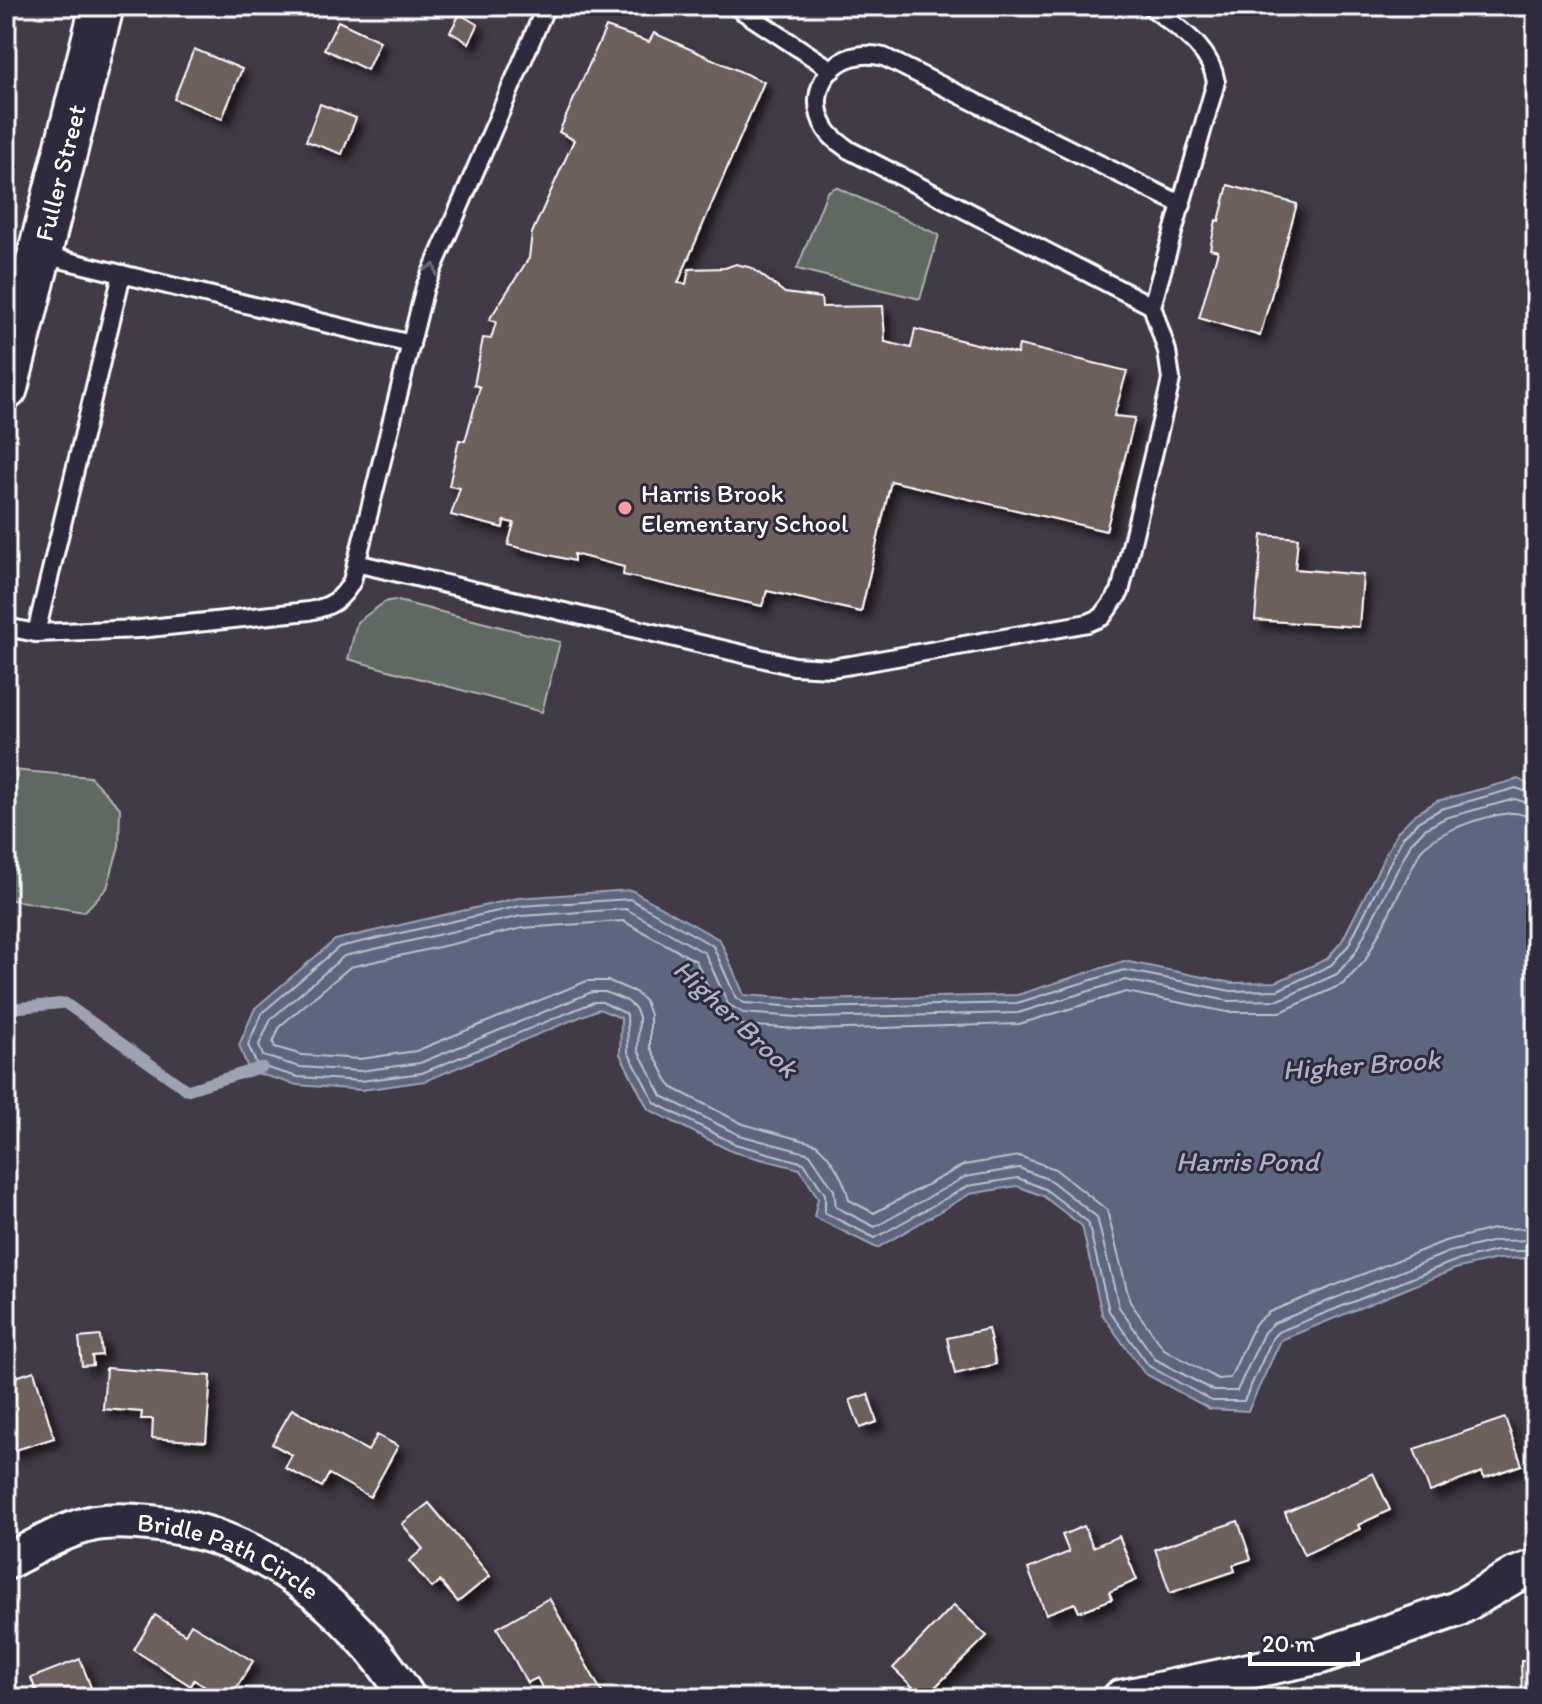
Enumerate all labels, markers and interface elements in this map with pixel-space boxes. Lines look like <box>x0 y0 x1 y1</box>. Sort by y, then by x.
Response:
street label: Fuller Street <box>28 101 93 244</box>
one-way arrow <box>423 263 439 278</box>
place label: Harris Brook Elementary School <box>641 477 848 539</box>
marker: Harris Brook Elementary School <box>616 499 634 517</box>
water label: Higher Brook <box>667 952 807 1085</box>
water label: Higher Brook <box>1281 1041 1443 1086</box>
water label: Harris Pond <box>1176 1144 1321 1178</box>
street label: Bridle Path Circle <box>136 1506 326 1607</box>
scale bar <box>1250 1616 1358 1666</box>
text: 20 m <box>1262 1629 1315 1658</box>

